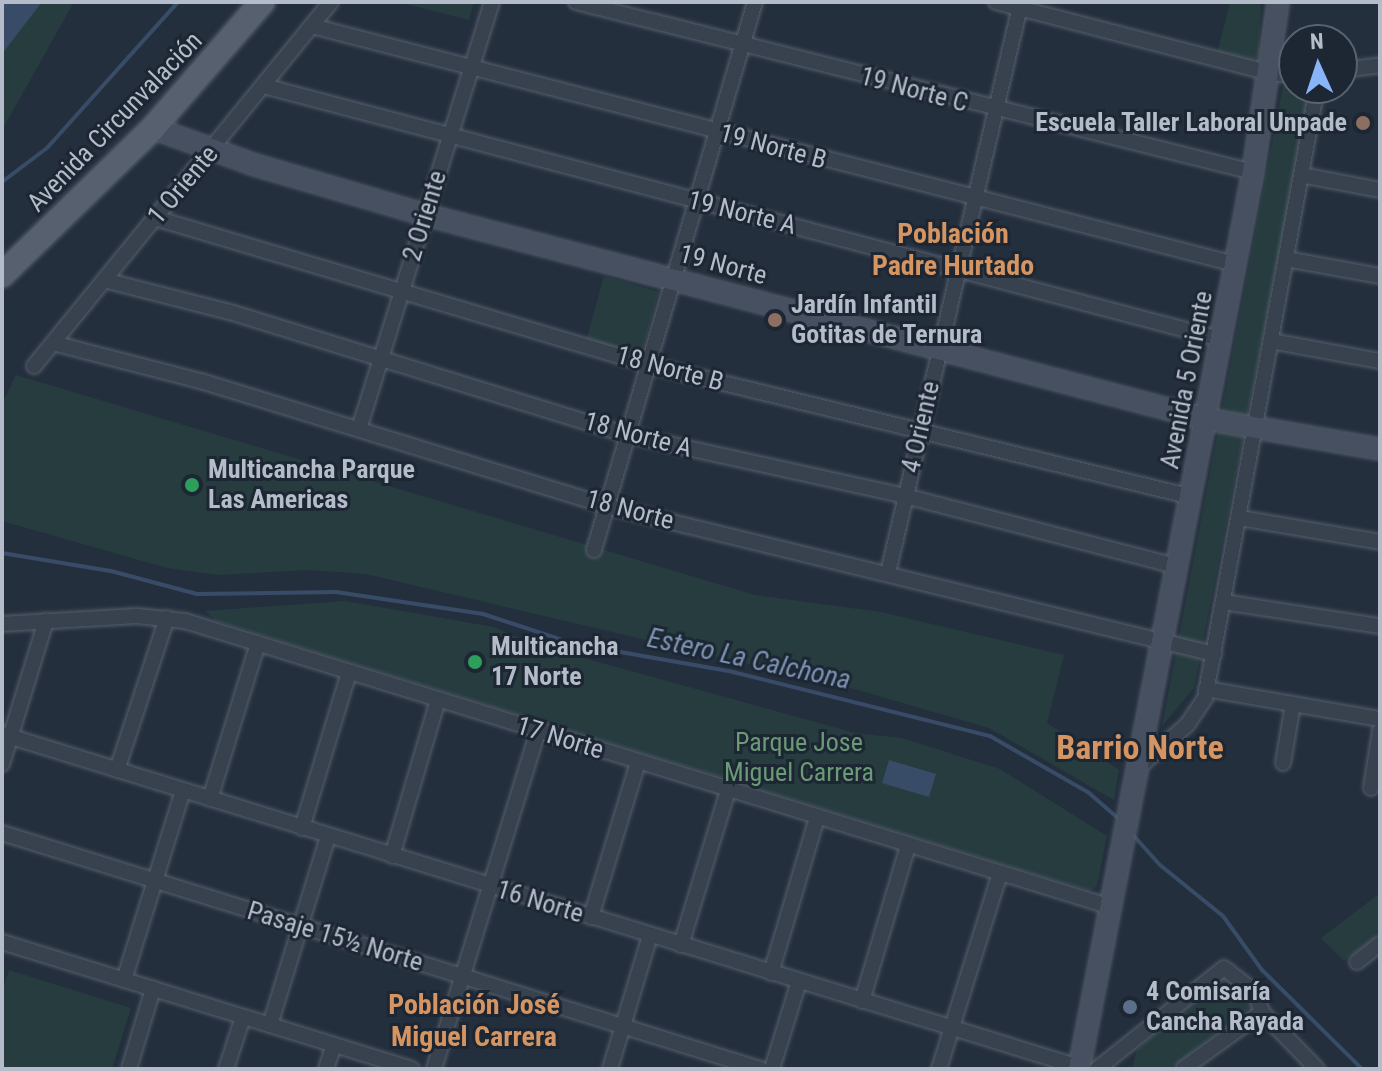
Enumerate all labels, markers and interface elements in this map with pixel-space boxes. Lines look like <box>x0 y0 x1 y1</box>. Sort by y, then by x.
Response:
north arrow <box>1278 24 1358 104</box>
street label: Avenida Circunvalación <box>21 25 209 219</box>
text: N <box>1309 29 1324 54</box>
street label: 19 Norte C <box>857 61 971 119</box>
place label: Escuela Taller Laboral Unpade <box>1034 107 1347 139</box>
marker: Escuela Taller Laboral Unpade <box>1354 114 1372 132</box>
street label: 19 Norte B <box>716 118 830 176</box>
street label: 1 Oriente <box>141 139 225 231</box>
street label: 2 Oriente <box>396 167 454 265</box>
street label: 19 Norte A <box>685 185 799 241</box>
district label: Población Padre Hurtado <box>872 217 1034 283</box>
street label: 19 Norte <box>676 238 770 292</box>
street label: Avenida 5 Oriente <box>1154 288 1220 472</box>
place label: Jardín Infantil Gotitas de Ternura <box>791 289 983 350</box>
marker: Jardín Infantil Gotitas de Ternura <box>766 311 784 329</box>
street label: 18 Norte B <box>613 340 727 398</box>
street label: 4 Oriente <box>895 378 947 476</box>
street label: 18 Norte A <box>581 406 695 464</box>
place label: Multicancha Parque Las Americas <box>208 454 415 516</box>
marker: Multicancha Parque Las Americas <box>183 476 201 494</box>
street label: 18 Norte <box>583 483 677 537</box>
water label: Estero La Calchona <box>644 621 854 697</box>
place label: Multicancha 17 Norte <box>491 631 619 692</box>
marker: Multicancha 17 Norte <box>466 653 484 671</box>
street label: 17 Norte <box>513 710 607 766</box>
park label: Parque Jose Miguel Carrera <box>724 727 874 788</box>
district label: Barrio Norte <box>1056 728 1224 768</box>
street label: 16 Norte <box>493 874 587 930</box>
street label: Pasaje 15½ Norte <box>243 895 427 979</box>
place label: 4 Comisaría Cancha Rayada <box>1146 976 1304 1038</box>
district label: Población José Miguel Carrera <box>388 988 560 1054</box>
marker: 4 Comisaría Cancha Rayada <box>1121 998 1139 1016</box>

